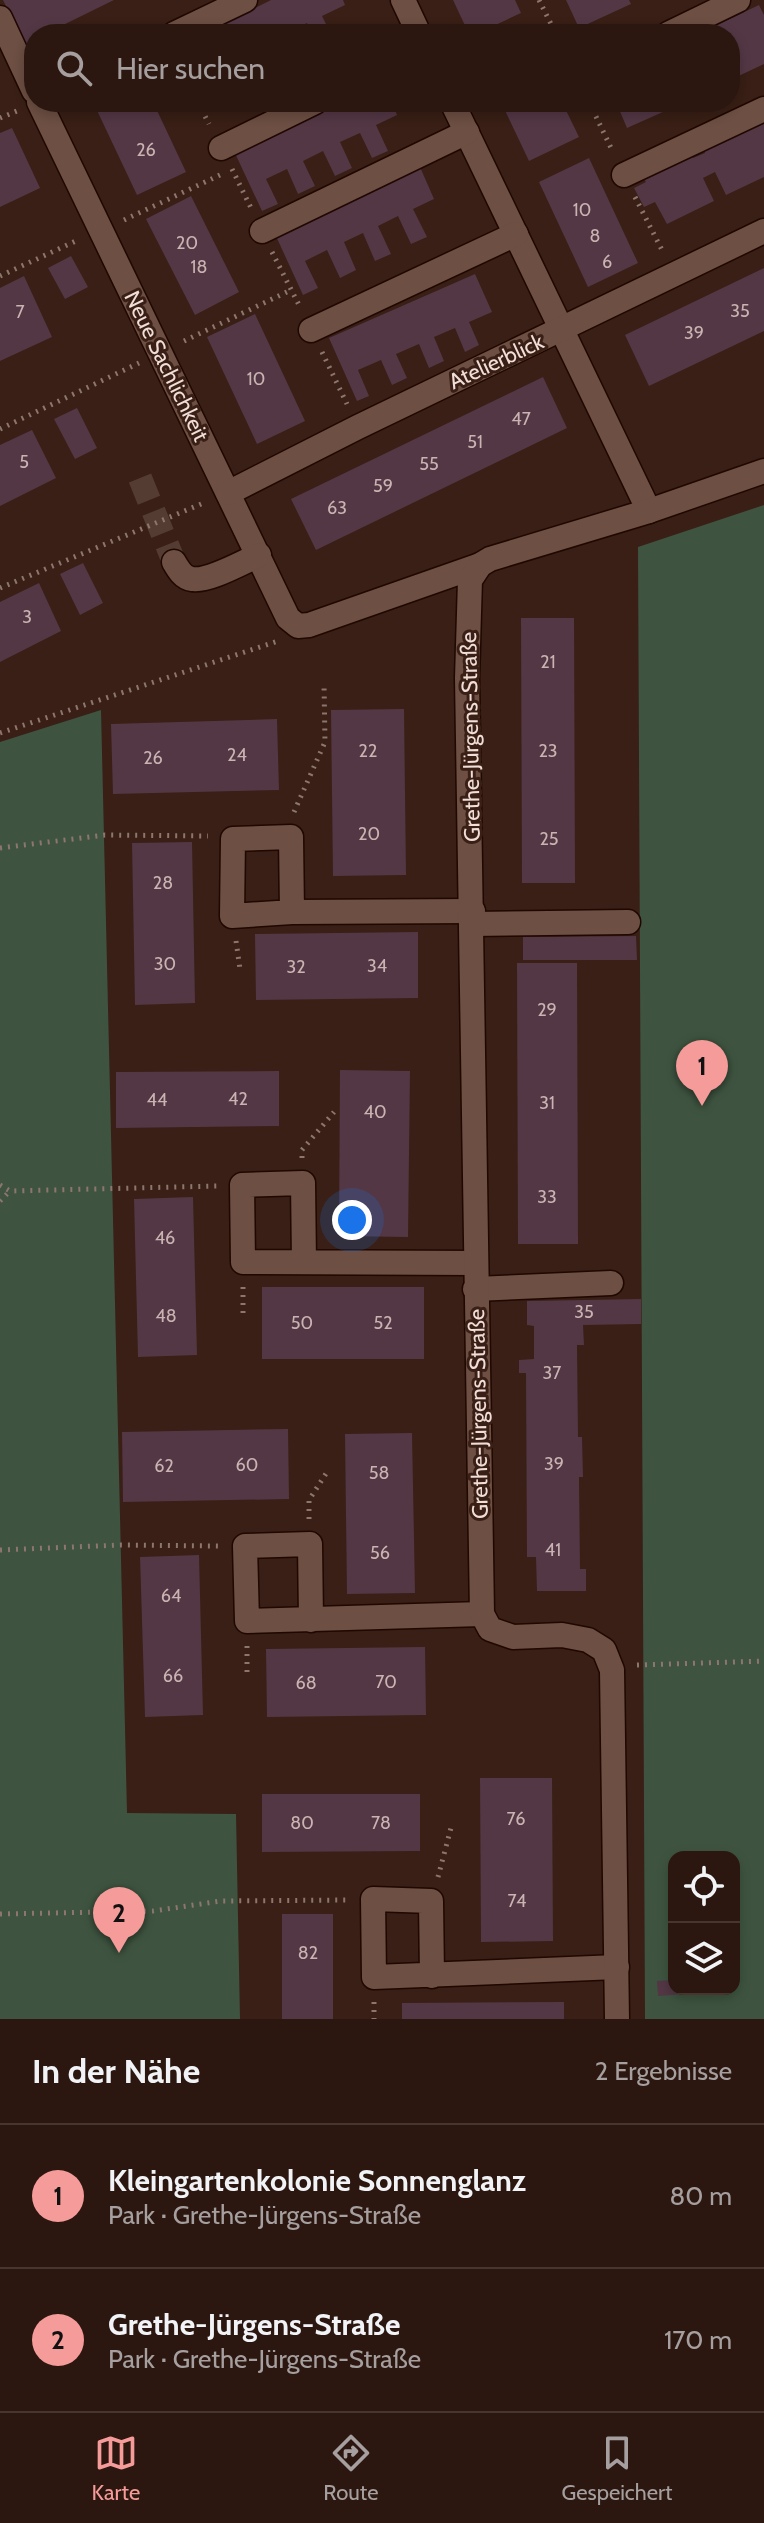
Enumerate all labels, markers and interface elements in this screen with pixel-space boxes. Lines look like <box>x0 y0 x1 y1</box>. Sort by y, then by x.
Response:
search box <box>24 24 740 112</box>
icon: search <box>52 46 96 90</box>
text: Hier suchen <box>116 50 265 87</box>
house number: 26 <box>136 139 156 161</box>
house number: 10 <box>573 199 591 221</box>
house number: 8 <box>590 225 600 247</box>
house number: 20 <box>176 232 198 254</box>
house number: 6 <box>602 251 612 273</box>
house number: 18 <box>191 256 207 278</box>
street label: Neue Sachlichkeit <box>118 287 215 446</box>
house number: 35 <box>730 300 750 322</box>
house number: 7 <box>15 301 25 323</box>
house number: 39 <box>684 322 704 344</box>
street label: Atelierblick <box>444 328 548 395</box>
house number: 10 <box>247 368 265 390</box>
house number: 47 <box>511 408 531 430</box>
house number: 51 <box>467 431 483 453</box>
house number: 5 <box>19 451 29 473</box>
house number: 55 <box>419 453 439 475</box>
house number: 59 <box>373 475 393 497</box>
house number: 63 <box>327 497 347 519</box>
house number: 3 <box>22 606 32 628</box>
street label: Grethe-Jürgens-Straße <box>455 632 486 842</box>
house number: 21 <box>540 651 556 673</box>
house number: 22 <box>359 740 377 762</box>
house number: 23 <box>538 740 558 762</box>
house number: 24 <box>227 744 247 766</box>
house number: 26 <box>143 747 163 769</box>
house number: 20 <box>358 823 380 845</box>
house number: 25 <box>539 828 559 850</box>
house number: 28 <box>153 872 173 894</box>
house number: 30 <box>154 953 176 975</box>
house number: 34 <box>367 955 387 977</box>
house number: 32 <box>286 956 306 978</box>
house number: 29 <box>537 999 557 1021</box>
pin: 1 <box>676 1040 728 1106</box>
house number: 42 <box>228 1088 248 1110</box>
house number: 44 <box>147 1089 167 1111</box>
house number: 31 <box>539 1092 555 1114</box>
house number: 40 <box>364 1101 386 1123</box>
house number: 33 <box>537 1186 557 1208</box>
your location <box>332 1200 372 1240</box>
house number: 46 <box>155 1227 175 1249</box>
house number: 35 <box>574 1301 594 1323</box>
house number: 48 <box>155 1305 177 1327</box>
street label: Grethe-Jürgens-Straße <box>463 1309 494 1519</box>
house number: 50 <box>291 1312 313 1334</box>
house number: 52 <box>373 1312 393 1334</box>
house number: 37 <box>543 1362 561 1384</box>
house number: 39 <box>544 1453 564 1475</box>
house number: 60 <box>236 1454 258 1476</box>
house number: 62 <box>154 1455 174 1477</box>
house number: 58 <box>369 1462 389 1484</box>
house number: 41 <box>545 1539 561 1561</box>
house number: 56 <box>370 1542 390 1564</box>
house number: 64 <box>161 1585 181 1607</box>
house number: 66 <box>163 1665 183 1687</box>
house number: 70 <box>375 1671 397 1693</box>
house number: 68 <box>295 1672 317 1694</box>
house number: 76 <box>507 1808 525 1830</box>
house number: 80 <box>290 1812 314 1834</box>
house number: 78 <box>371 1812 391 1834</box>
map controls <box>668 1851 740 1995</box>
button: locate <box>668 1851 740 1923</box>
pin: 2 <box>93 1887 145 1953</box>
house number: 74 <box>508 1890 526 1912</box>
button: layers <box>668 1923 740 1995</box>
house number: 82 <box>298 1942 318 1964</box>
text: In der Nähe <box>32 2050 200 2092</box>
text: 2 Ergebnisse <box>595 2055 732 2087</box>
text: Kleingartenkolonie Sonnenglanz <box>108 2162 526 2199</box>
text: 1 <box>53 2180 63 2212</box>
text: 80 m <box>669 2180 732 2212</box>
text: Park · Grethe-Jürgens-Straße <box>108 2199 421 2231</box>
text: Grethe-Jürgens-Straße <box>108 2306 400 2343</box>
text: 2 <box>51 2324 65 2356</box>
text: 170 m <box>664 2324 732 2356</box>
text: Park · Grethe-Jürgens-Straße <box>108 2343 421 2375</box>
tab: Karte <box>92 2431 140 2506</box>
tab: Route <box>323 2431 378 2506</box>
tab: Gespeichert <box>562 2431 672 2506</box>

